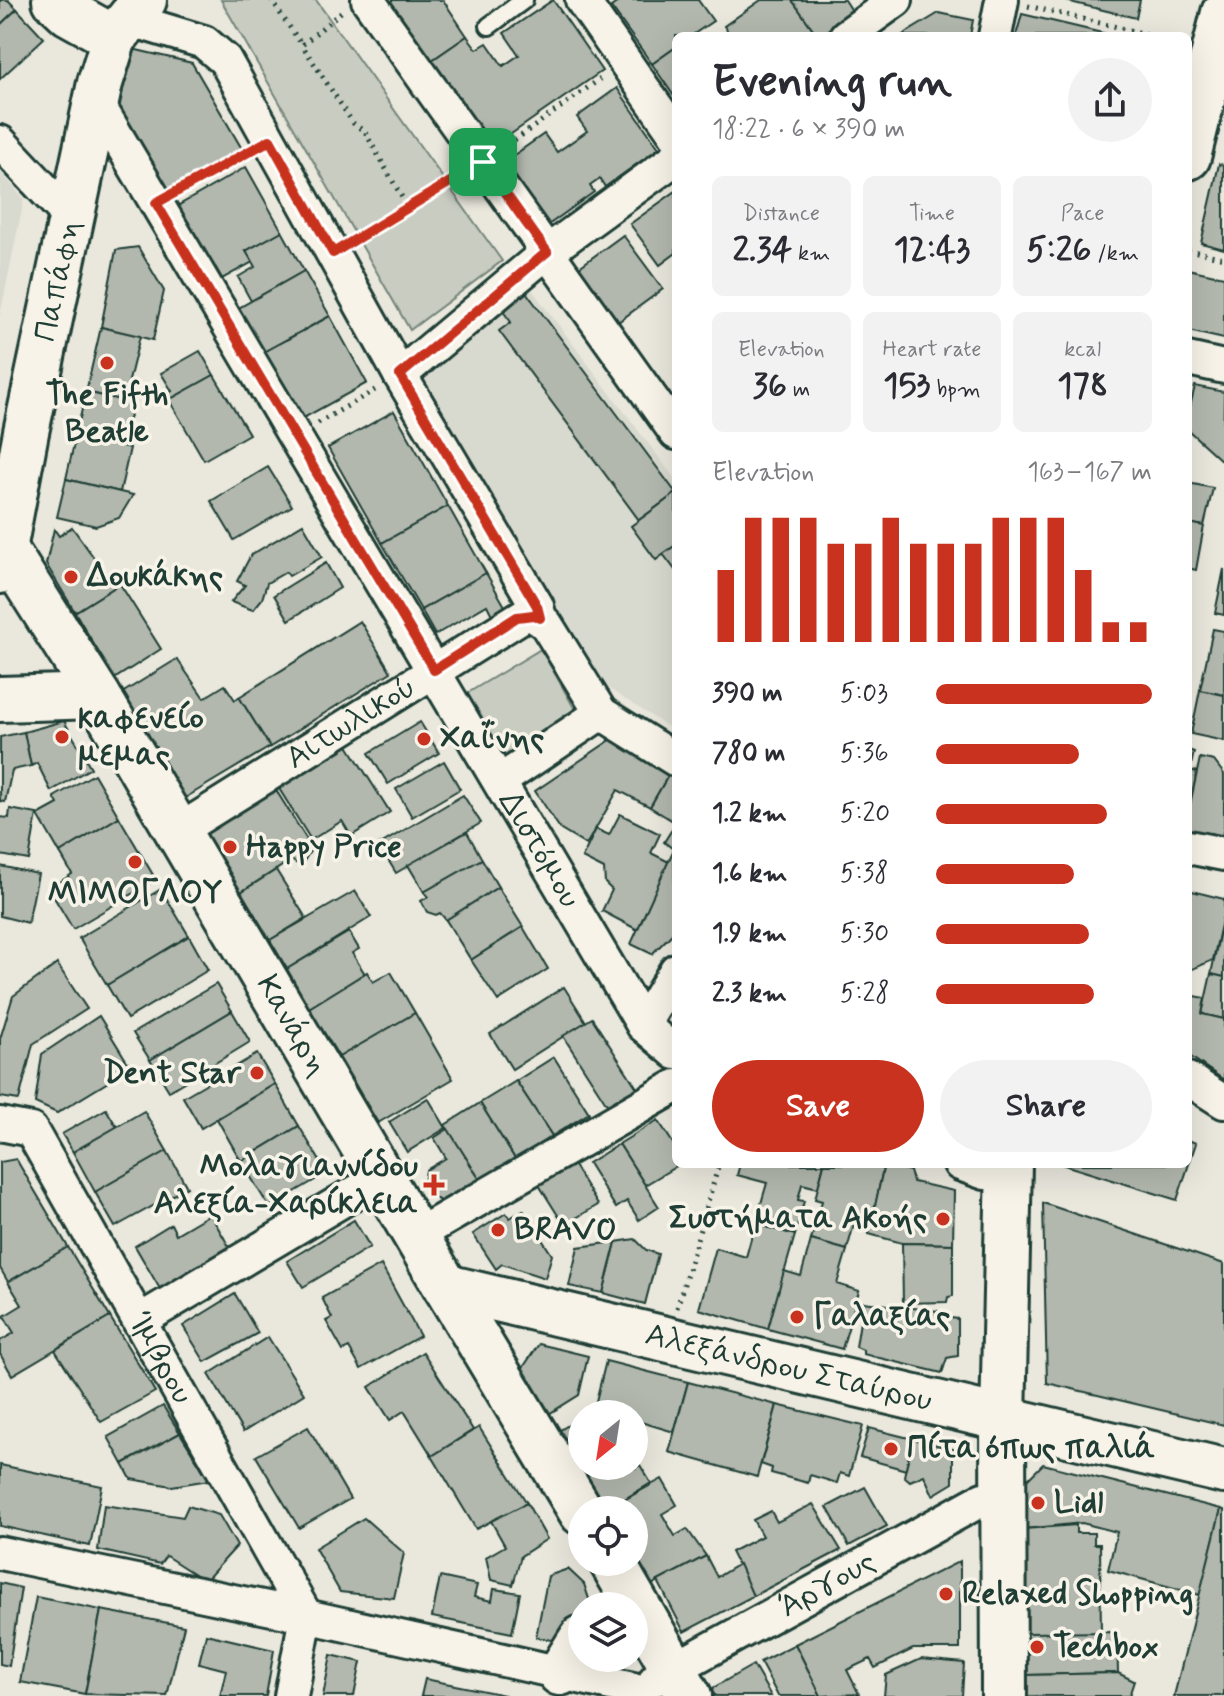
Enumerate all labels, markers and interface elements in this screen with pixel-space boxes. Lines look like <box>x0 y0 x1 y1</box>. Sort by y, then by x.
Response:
text: Evening run <box>712 54 952 112</box>
button: share <box>1068 58 1152 142</box>
text: 18:22 · 6 × 390 m <box>712 113 905 147</box>
pin <box>449 128 517 196</box>
icon: arrive <box>461 140 505 184</box>
text: Distance <box>743 200 820 228</box>
text: Time <box>909 200 955 228</box>
text: Pace <box>1061 200 1105 228</box>
street label: Παπάφη <box>25 216 91 346</box>
text: 2.34 <box>732 228 792 273</box>
text: 12:43 <box>894 228 970 273</box>
text: 5:26 <box>1026 228 1091 273</box>
text: km <box>792 240 830 268</box>
text: /km <box>1091 240 1139 268</box>
text: Elevation <box>738 336 825 364</box>
text: Heart rate <box>883 336 981 364</box>
text: kcal <box>1064 336 1101 364</box>
marker: The Fifth Beatle <box>98 354 116 372</box>
text: 36 <box>753 364 787 409</box>
text: 153 <box>883 364 930 409</box>
text: 178 <box>1057 364 1108 409</box>
place label: The Fifth Beatle <box>46 374 168 453</box>
text: m <box>787 376 810 404</box>
text: bpm <box>930 376 981 404</box>
text: Elevation <box>712 456 814 490</box>
text: 163–167 m <box>1027 456 1152 490</box>
place label: Δουκάκης <box>86 556 223 598</box>
marker: Δουκάκης <box>62 568 80 586</box>
street label: Αιτωλικού <box>278 667 424 779</box>
text: 390 m <box>712 677 783 711</box>
text: 5:03 <box>840 677 888 711</box>
place label: καφενείο μεμας <box>78 698 204 777</box>
place label: Χαΐνης <box>440 718 544 760</box>
marker: καφενείο μεμας <box>53 728 71 746</box>
marker: Χαΐνης <box>415 730 433 748</box>
text: 780 m <box>712 737 785 771</box>
text: 5:36 <box>840 737 889 771</box>
street label: Διστόμου <box>488 783 590 916</box>
text: 1.2 km <box>712 797 787 831</box>
text: 5:20 <box>840 797 890 831</box>
place label: Happy Price <box>246 826 402 868</box>
marker: Happy Price <box>221 838 239 856</box>
marker: ΜΙΜΟΓΛΟΥ <box>126 853 144 871</box>
text: 1.6 km <box>712 857 787 891</box>
text: 5:38 <box>840 857 889 891</box>
place label: ΜΙΜΟΓΛΟΥ <box>48 873 223 915</box>
text: 1.9 km <box>712 917 787 951</box>
text: 5:30 <box>840 917 889 951</box>
street label: Κανάρη <box>246 967 338 1084</box>
text: 2.3 km <box>712 977 787 1011</box>
text: 5:28 <box>840 977 890 1011</box>
place label: Dent Star <box>103 1052 242 1094</box>
button: Save <box>712 1060 924 1152</box>
button: Share <box>940 1060 1152 1152</box>
marker: Dent Star <box>248 1064 266 1082</box>
place label: Μολαγιαννίδου Αλεξία-Χαρίκλεια <box>154 1146 419 1225</box>
marker: Μολαγιαννίδου Αλεξία-Χαρίκλεια <box>425 1176 443 1194</box>
place label: Συστήματα Ακοής <box>669 1198 927 1240</box>
place label: BRAVO <box>514 1209 617 1251</box>
marker: Συστήματα Ακοής <box>934 1210 952 1228</box>
marker: BRAVO <box>489 1221 507 1239</box>
place label: Γαλαξίας <box>813 1296 950 1338</box>
street label: Ίμβρου <box>118 1305 203 1412</box>
marker: Γαλαξίας <box>788 1308 806 1326</box>
street label: Αλεξάνδρου Σταύρου <box>641 1314 936 1422</box>
north arrow <box>568 1400 648 1480</box>
map controls <box>568 1400 648 1672</box>
place label: Πίτα όπως παλιά <box>907 1428 1156 1470</box>
marker: Πίτα όπως παλιά <box>882 1440 900 1458</box>
place label: Lidl <box>1054 1482 1103 1524</box>
marker: Lidl <box>1029 1494 1047 1512</box>
button: locate <box>568 1496 648 1576</box>
street label: Άργους <box>772 1541 883 1628</box>
place label: Relaxed Shopping <box>962 1573 1193 1616</box>
marker: Relaxed Shopping <box>937 1585 955 1603</box>
button: layers <box>568 1592 648 1672</box>
place label: Techbox <box>1053 1626 1159 1668</box>
marker: Techbox <box>1028 1638 1046 1656</box>

